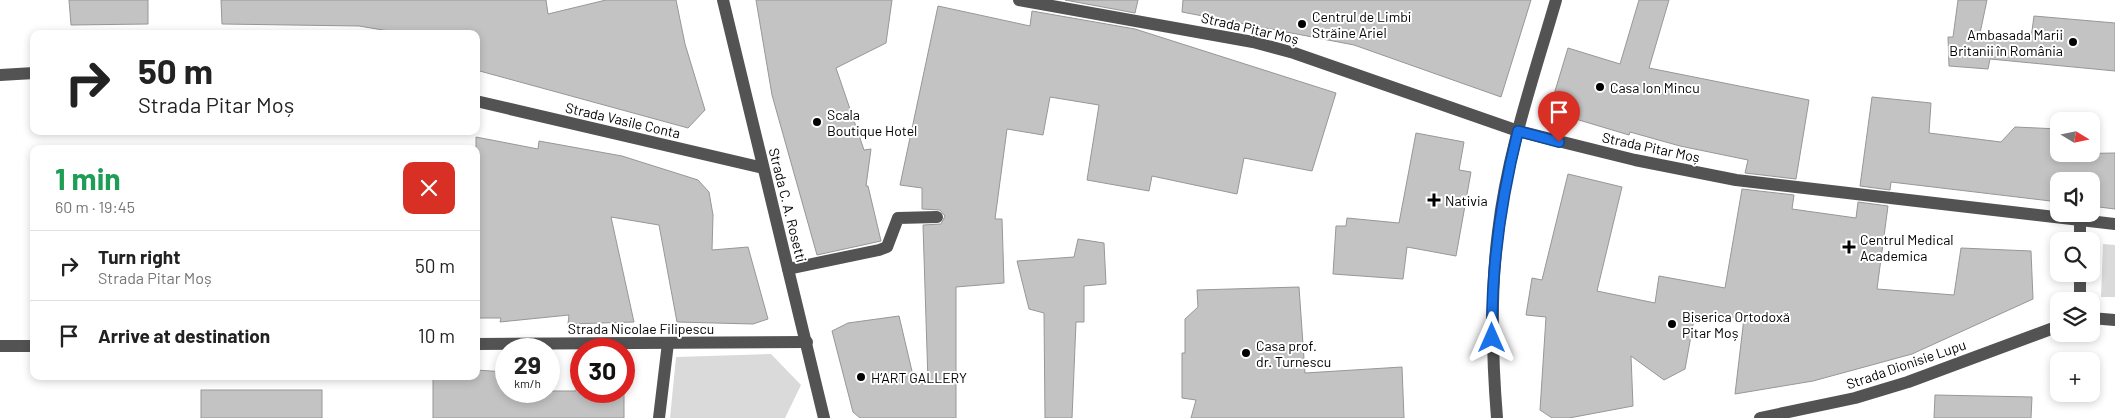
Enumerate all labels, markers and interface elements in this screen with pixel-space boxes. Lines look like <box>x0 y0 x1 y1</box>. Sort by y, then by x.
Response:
place label: Centrul de Limbi Străine Ariel <box>1312 8 1411 41</box>
street label: Strada Pitar Moș <box>1200 9 1301 48</box>
marker: Centrul de Limbi Străine Ariel <box>1296 18 1308 30</box>
place label: Ambasada Marii Britanii în România <box>1949 26 2063 59</box>
marker: Ambasada Marii Britanii în România <box>2067 36 2079 48</box>
text: 50 m <box>138 49 213 91</box>
icon: right <box>55 50 120 115</box>
place label: Casa Ion Mincu <box>1610 79 1700 96</box>
marker: Casa Ion Mincu <box>1594 81 1606 93</box>
text: Strada Pitar Moș <box>138 91 294 117</box>
pin <box>1538 91 1580 142</box>
icon: arrive <box>1545 98 1573 126</box>
street label: Strada Vasile Conta <box>564 99 682 141</box>
place label: Scala Boutique Hotel <box>827 106 917 139</box>
north arrow <box>2050 112 2100 162</box>
map controls <box>2050 112 2100 402</box>
marker: Scala Boutique Hotel <box>811 116 823 128</box>
street label: Strada Pitar Moș <box>1601 128 1702 166</box>
street label: Strada C. A. Rosetti <box>766 146 810 264</box>
text: 1 min <box>55 160 121 196</box>
button: close <box>403 162 455 214</box>
button: sound <box>2050 172 2100 222</box>
place label: Nativia <box>1445 192 1488 209</box>
marker: Nativia <box>1427 193 1441 207</box>
text: 60 m · 19:45 <box>55 197 135 216</box>
place label: Centrul Medical Academica <box>1860 231 1954 264</box>
button: search <box>2050 232 2100 282</box>
marker: Centrul Medical Academica <box>1842 240 1856 254</box>
text: Turn right <box>98 245 180 268</box>
icon: right <box>55 252 83 280</box>
text: 50 m <box>415 254 455 277</box>
text: Strada Pitar Moș <box>98 268 212 287</box>
button: layers <box>2050 292 2100 342</box>
place label: Biserica Ortodoxă Pitar Moș <box>1682 308 1790 341</box>
position arrow <box>1465 311 1517 363</box>
marker: Biserica Ortodoxă Pitar Moș <box>1666 318 1678 330</box>
street label: Strada Nicolae Filipescu <box>568 320 714 337</box>
icon: arrive <box>55 322 83 350</box>
text: Arrive at destination <box>98 324 270 347</box>
text: 10 m <box>418 324 455 347</box>
street label: Strada Dionisie Lupu <box>1844 336 1968 392</box>
place label: Casa prof. dr. Turnescu <box>1256 337 1331 370</box>
speed limit sign: 30 <box>570 338 635 403</box>
marker: Casa prof. dr. Turnescu <box>1240 347 1252 359</box>
text: 29 <box>514 349 541 379</box>
button: + <box>2050 352 2100 402</box>
place label: H’ART GALLERY <box>871 369 967 386</box>
marker: H’ART GALLERY <box>855 371 867 383</box>
text: km/h <box>514 376 541 390</box>

